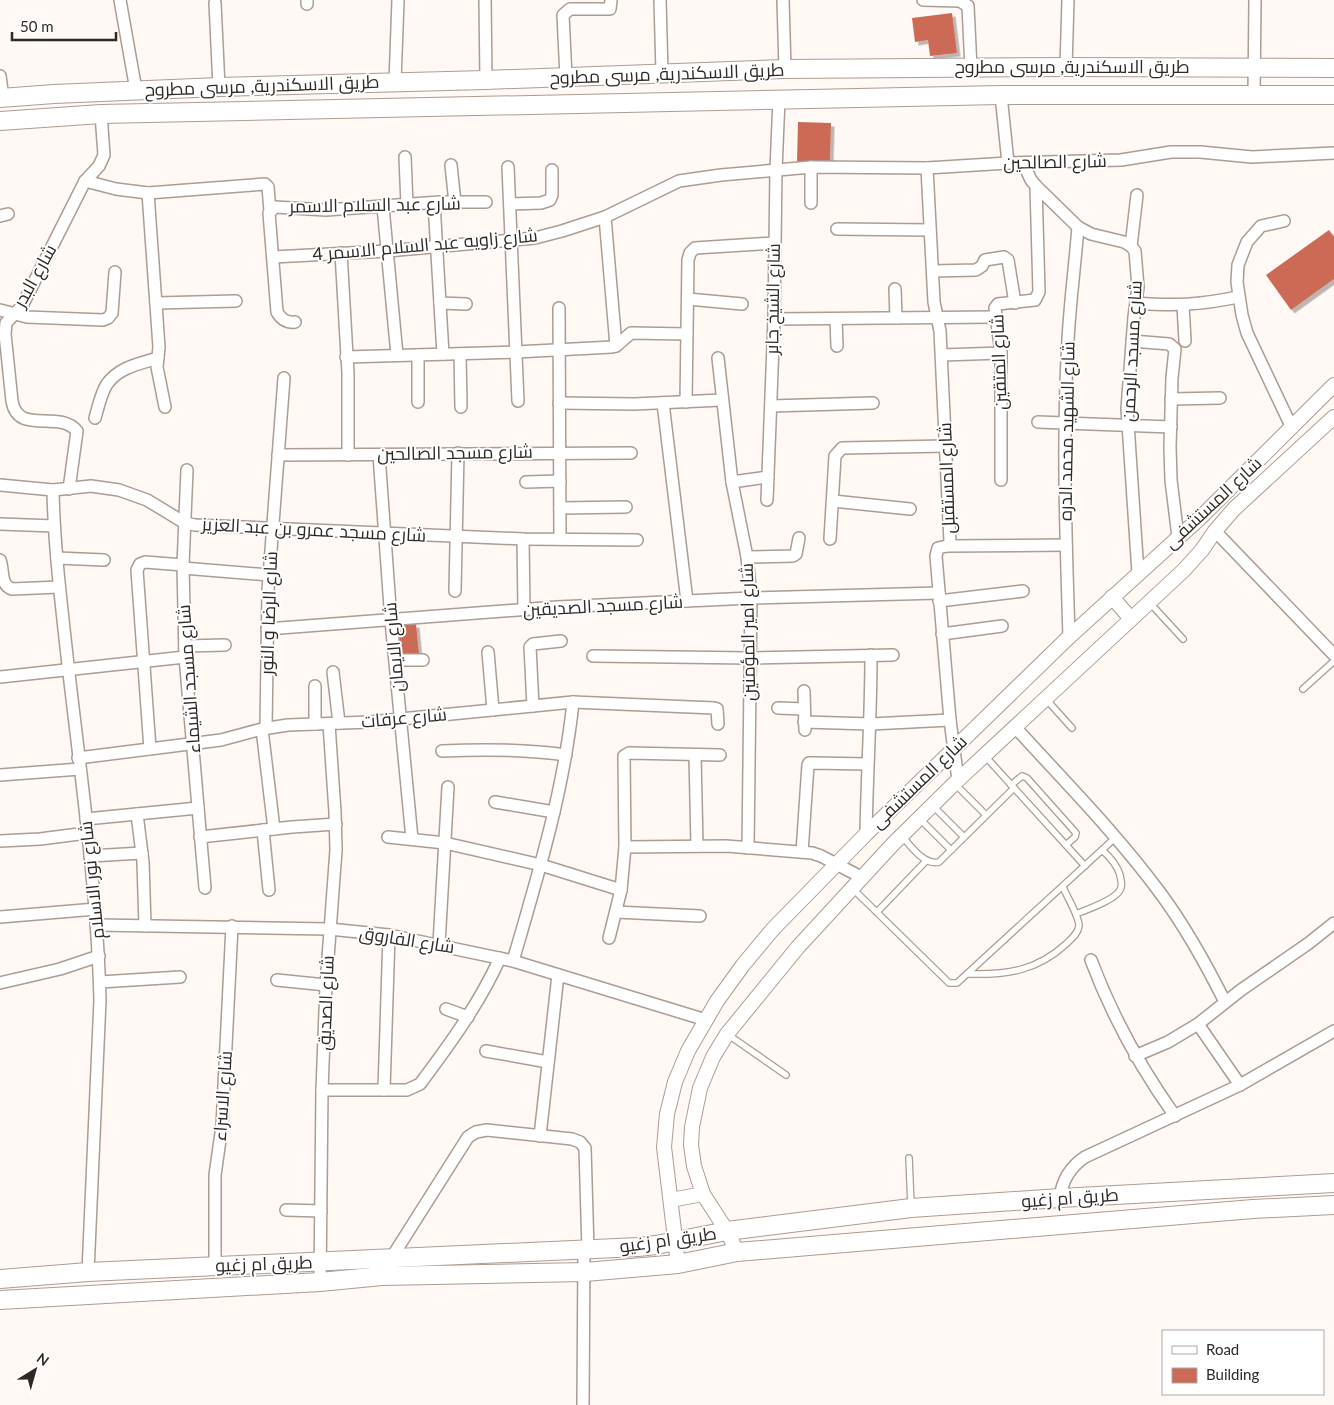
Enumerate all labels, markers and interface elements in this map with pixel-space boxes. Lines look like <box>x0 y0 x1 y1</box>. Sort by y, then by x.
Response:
scale bar <box>12 10 116 42</box>
text: 50 m <box>20 17 54 35</box>
street label: طريق الاسكندرية, مرسى مطروح <box>954 55 1190 79</box>
street label: طريق الاسكندرية, مرسى مطروح <box>549 58 785 90</box>
street label: طريق الاسكندرية, مرسى مطروح <box>144 70 380 102</box>
street label: شارع الصالحين <box>1003 149 1107 175</box>
street label: شارع عبد السلام الاسمر <box>288 192 461 219</box>
street label: شارع زاويه عبد السلام الاسمر 4 <box>311 223 539 267</box>
street label: شارع البدر <box>7 240 62 313</box>
street label: شارع الشيخ جابر <box>760 243 786 356</box>
street label: شارع مسجد الرحمن <box>1116 280 1148 422</box>
street label: شارع المتقين <box>985 314 1013 410</box>
street label: شارع الشهيد محمد الدره <box>1053 341 1081 521</box>
street label: شارع المستقبل <box>933 422 961 534</box>
street label: شارع مسجد الصالحين <box>377 440 533 466</box>
street label: شارع المستشفى <box>1159 452 1267 554</box>
street label: شارع مسجد عمرو بن عبد العزيز <box>200 512 427 548</box>
street label: شارع الرضا و النور <box>255 551 283 676</box>
street label: شارع امير المؤمنين <box>735 563 761 701</box>
street label: شارع مسجد الصديقين <box>522 590 684 622</box>
street label: شارع الايمان <box>378 601 410 693</box>
street label: شارع مسجد الشيماء <box>172 604 206 754</box>
street label: شارع عرفات <box>360 702 448 734</box>
street label: شارع المستشفى <box>866 730 972 834</box>
street label: شارع نور الاسلام <box>74 820 110 940</box>
street label: شارع الفاروق <box>358 921 456 959</box>
street label: شارع الصديق <box>312 955 340 1051</box>
street label: شارع الاسراء <box>208 1050 238 1142</box>
street label: طريق ام زغيو <box>1021 1183 1119 1213</box>
street label: طريق ام زغيو <box>618 1221 718 1259</box>
street label: طريق ام زغيو <box>215 1250 313 1278</box>
legend <box>1162 1330 1324 1395</box>
text: Road <box>1206 1340 1239 1358</box>
north arrow <box>10 1345 60 1395</box>
text: N <box>34 1349 53 1369</box>
text: Building <box>1206 1365 1259 1383</box>

